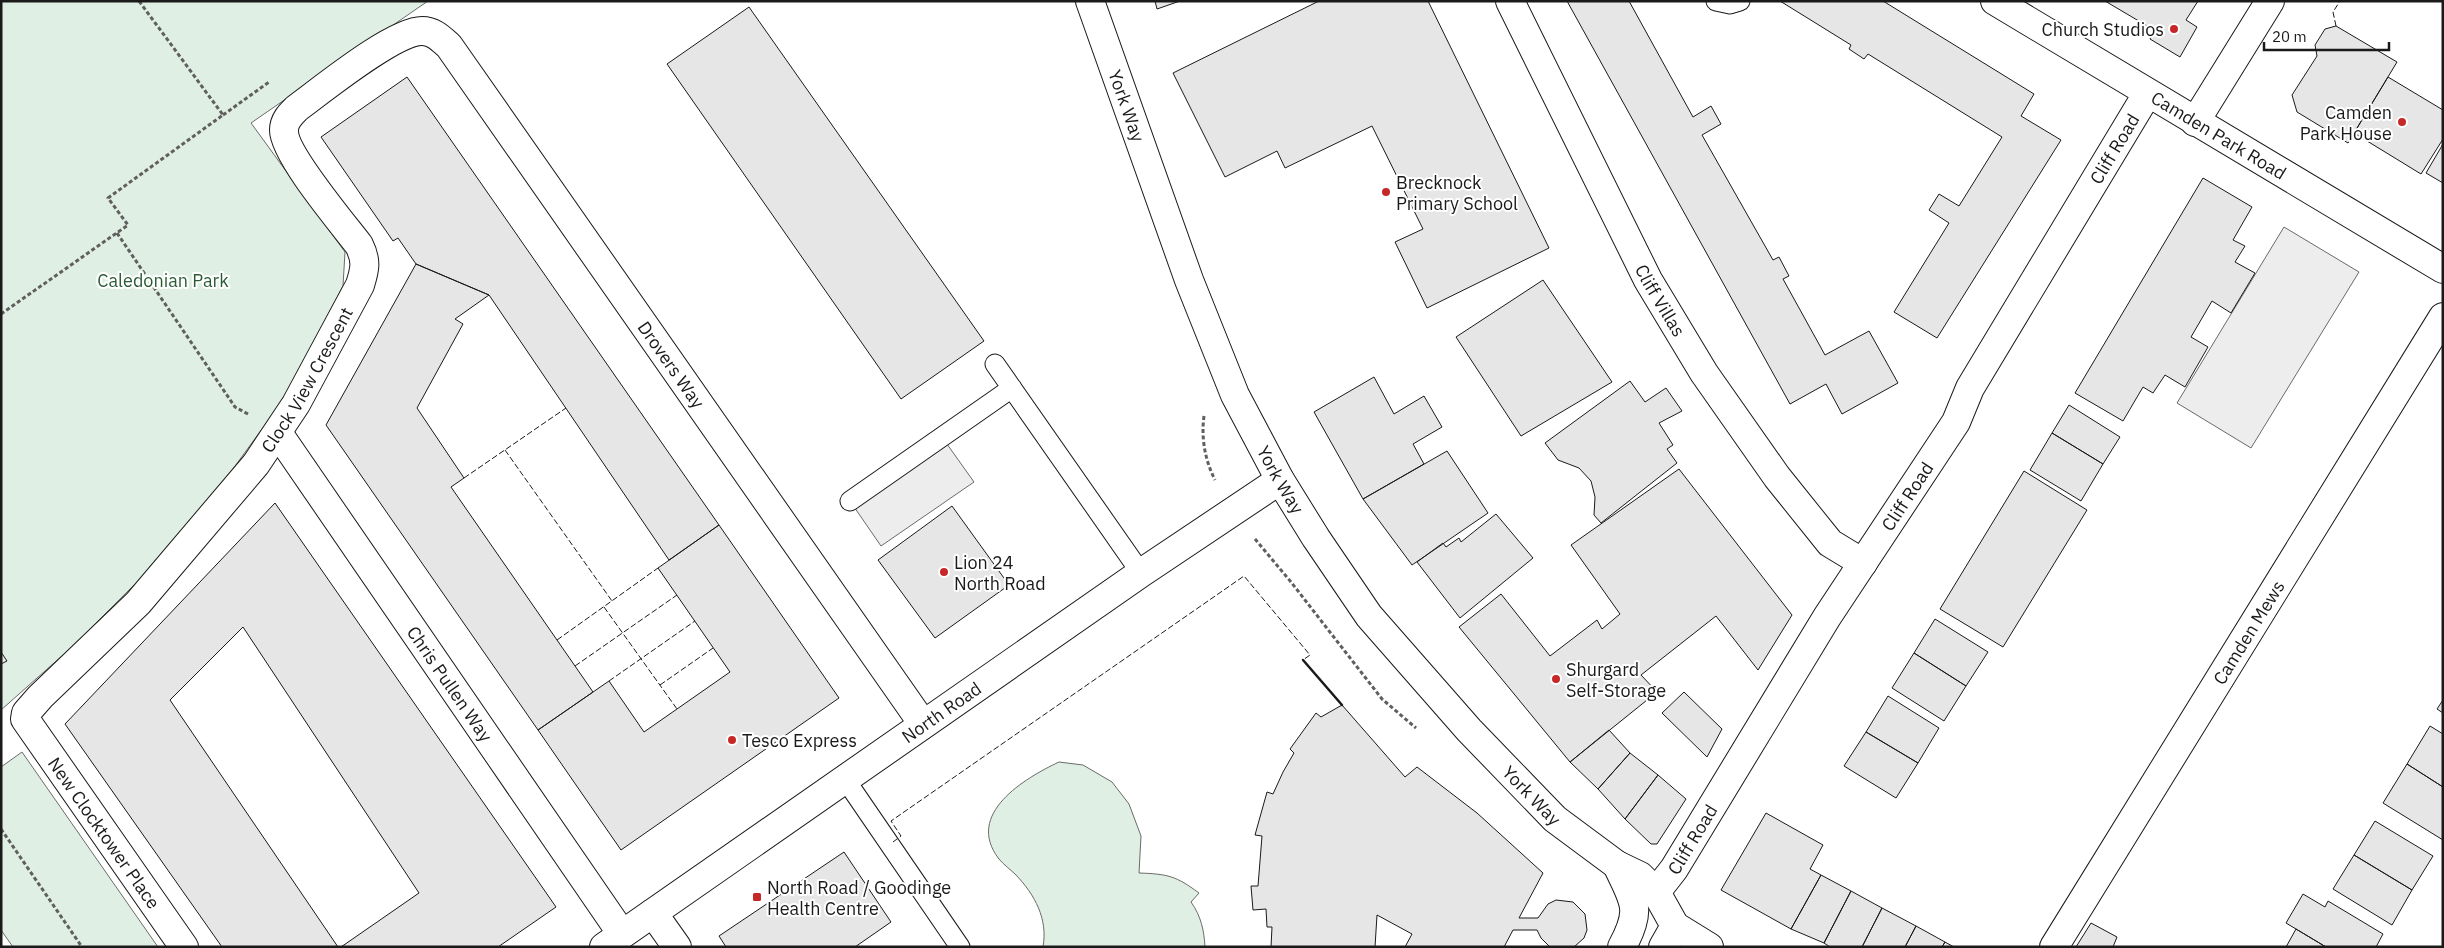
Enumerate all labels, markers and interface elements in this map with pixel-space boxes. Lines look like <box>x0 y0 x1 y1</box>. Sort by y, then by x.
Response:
place label: Church Studios <box>2042 18 2164 41</box>
scale bar <box>2264 20 2389 52</box>
marker: Church Studios <box>2168 23 2180 35</box>
text: 20 m <box>2272 27 2307 46</box>
street label: York Way <box>1104 67 1150 145</box>
street label: Camden Park Road <box>2147 86 2291 184</box>
place label: Camden Park House <box>2300 101 2392 145</box>
street label: Cliff Road <box>2084 109 2144 188</box>
marker: Camden Park House <box>2396 116 2408 128</box>
place label: Brecknock Primary School <box>1396 171 1518 215</box>
marker: Brecknock Primary School <box>1380 186 1392 198</box>
street label: Cliff Villas <box>1630 260 1691 341</box>
park label: Caledonian Park <box>97 269 229 292</box>
street label: Clock View Crescent <box>256 303 358 457</box>
street label: Drovers Way <box>633 316 710 412</box>
street label: York Way <box>1252 442 1309 518</box>
street label: Cliff Road <box>1876 457 1938 535</box>
place label: Lion 24 North Road <box>954 551 1046 595</box>
marker: Lion 24 North Road <box>938 566 950 578</box>
street label: Camden Mews <box>2208 576 2289 689</box>
street label: Chris Pullen Way <box>402 621 498 746</box>
place label: Shurgard Self-Storage <box>1566 658 1666 702</box>
marker: Shurgard Self-Storage <box>1550 673 1562 685</box>
street label: North Road <box>897 676 985 748</box>
place label: Tesco Express <box>742 729 857 752</box>
marker: Tesco Express <box>726 734 738 746</box>
street label: New Clocktower Place <box>43 753 165 913</box>
street label: York Way <box>1498 760 1566 830</box>
street label: Cliff Road <box>1662 800 1722 879</box>
place label: North Road / Goodinge Health Centre <box>767 876 951 920</box>
marker: North Road / Goodinge Health Centre <box>751 891 763 903</box>

